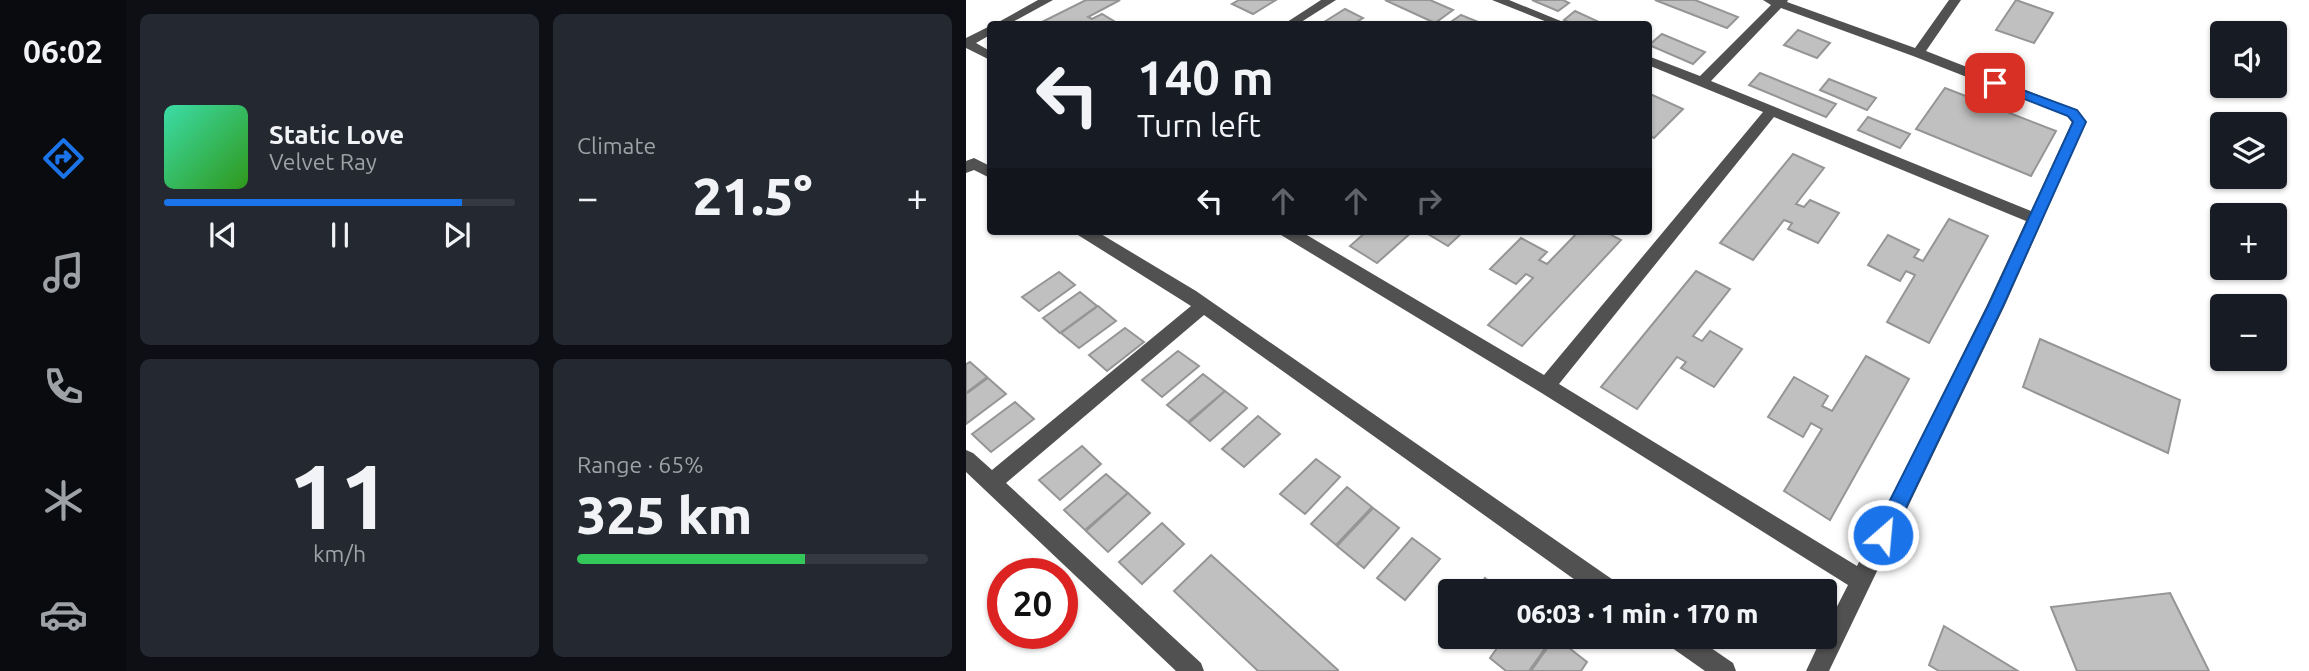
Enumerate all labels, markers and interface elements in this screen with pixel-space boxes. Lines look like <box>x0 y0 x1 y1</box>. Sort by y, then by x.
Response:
map controls <box>2210 21 2287 371</box>
button: sound <box>2210 21 2287 98</box>
text: 06:02 <box>23 33 103 69</box>
icon: left <box>1022 49 1113 140</box>
text: 140 m <box>1137 49 1274 104</box>
pin <box>1965 53 2025 113</box>
icon: arrive <box>1976 64 2014 102</box>
text: Turn left <box>1137 107 1261 143</box>
button: layers <box>2210 112 2287 189</box>
text: Static Love <box>269 120 404 149</box>
text: Climate <box>577 133 656 158</box>
icon: directions <box>39 134 88 183</box>
text: Velvet Ray <box>269 149 377 174</box>
text: 21.5° <box>693 167 812 225</box>
text: − <box>577 176 598 218</box>
text: + <box>907 176 928 218</box>
icon: left <box>1191 182 1229 220</box>
icon: ahead <box>1264 182 1302 220</box>
icon: ahead <box>1337 182 1375 220</box>
icon: right <box>1410 182 1448 220</box>
button: + <box>2210 203 2287 280</box>
icon: previous <box>204 216 242 254</box>
icon: pause <box>321 216 359 254</box>
icon: next <box>438 216 476 254</box>
icon: music <box>39 248 88 297</box>
button: − <box>2210 294 2287 371</box>
icon: phone <box>39 362 88 411</box>
text: 11 <box>288 444 391 546</box>
text: Range · 65% <box>577 452 704 477</box>
icon: climate <box>39 476 88 525</box>
text: 325 km <box>577 486 752 544</box>
position arrow <box>1846 498 1920 572</box>
text: km/h <box>313 541 366 566</box>
speed limit sign: 20 <box>987 558 1078 649</box>
icon: car <box>39 590 88 639</box>
text: 06:03 · 1 min · 170 m <box>1517 599 1758 628</box>

